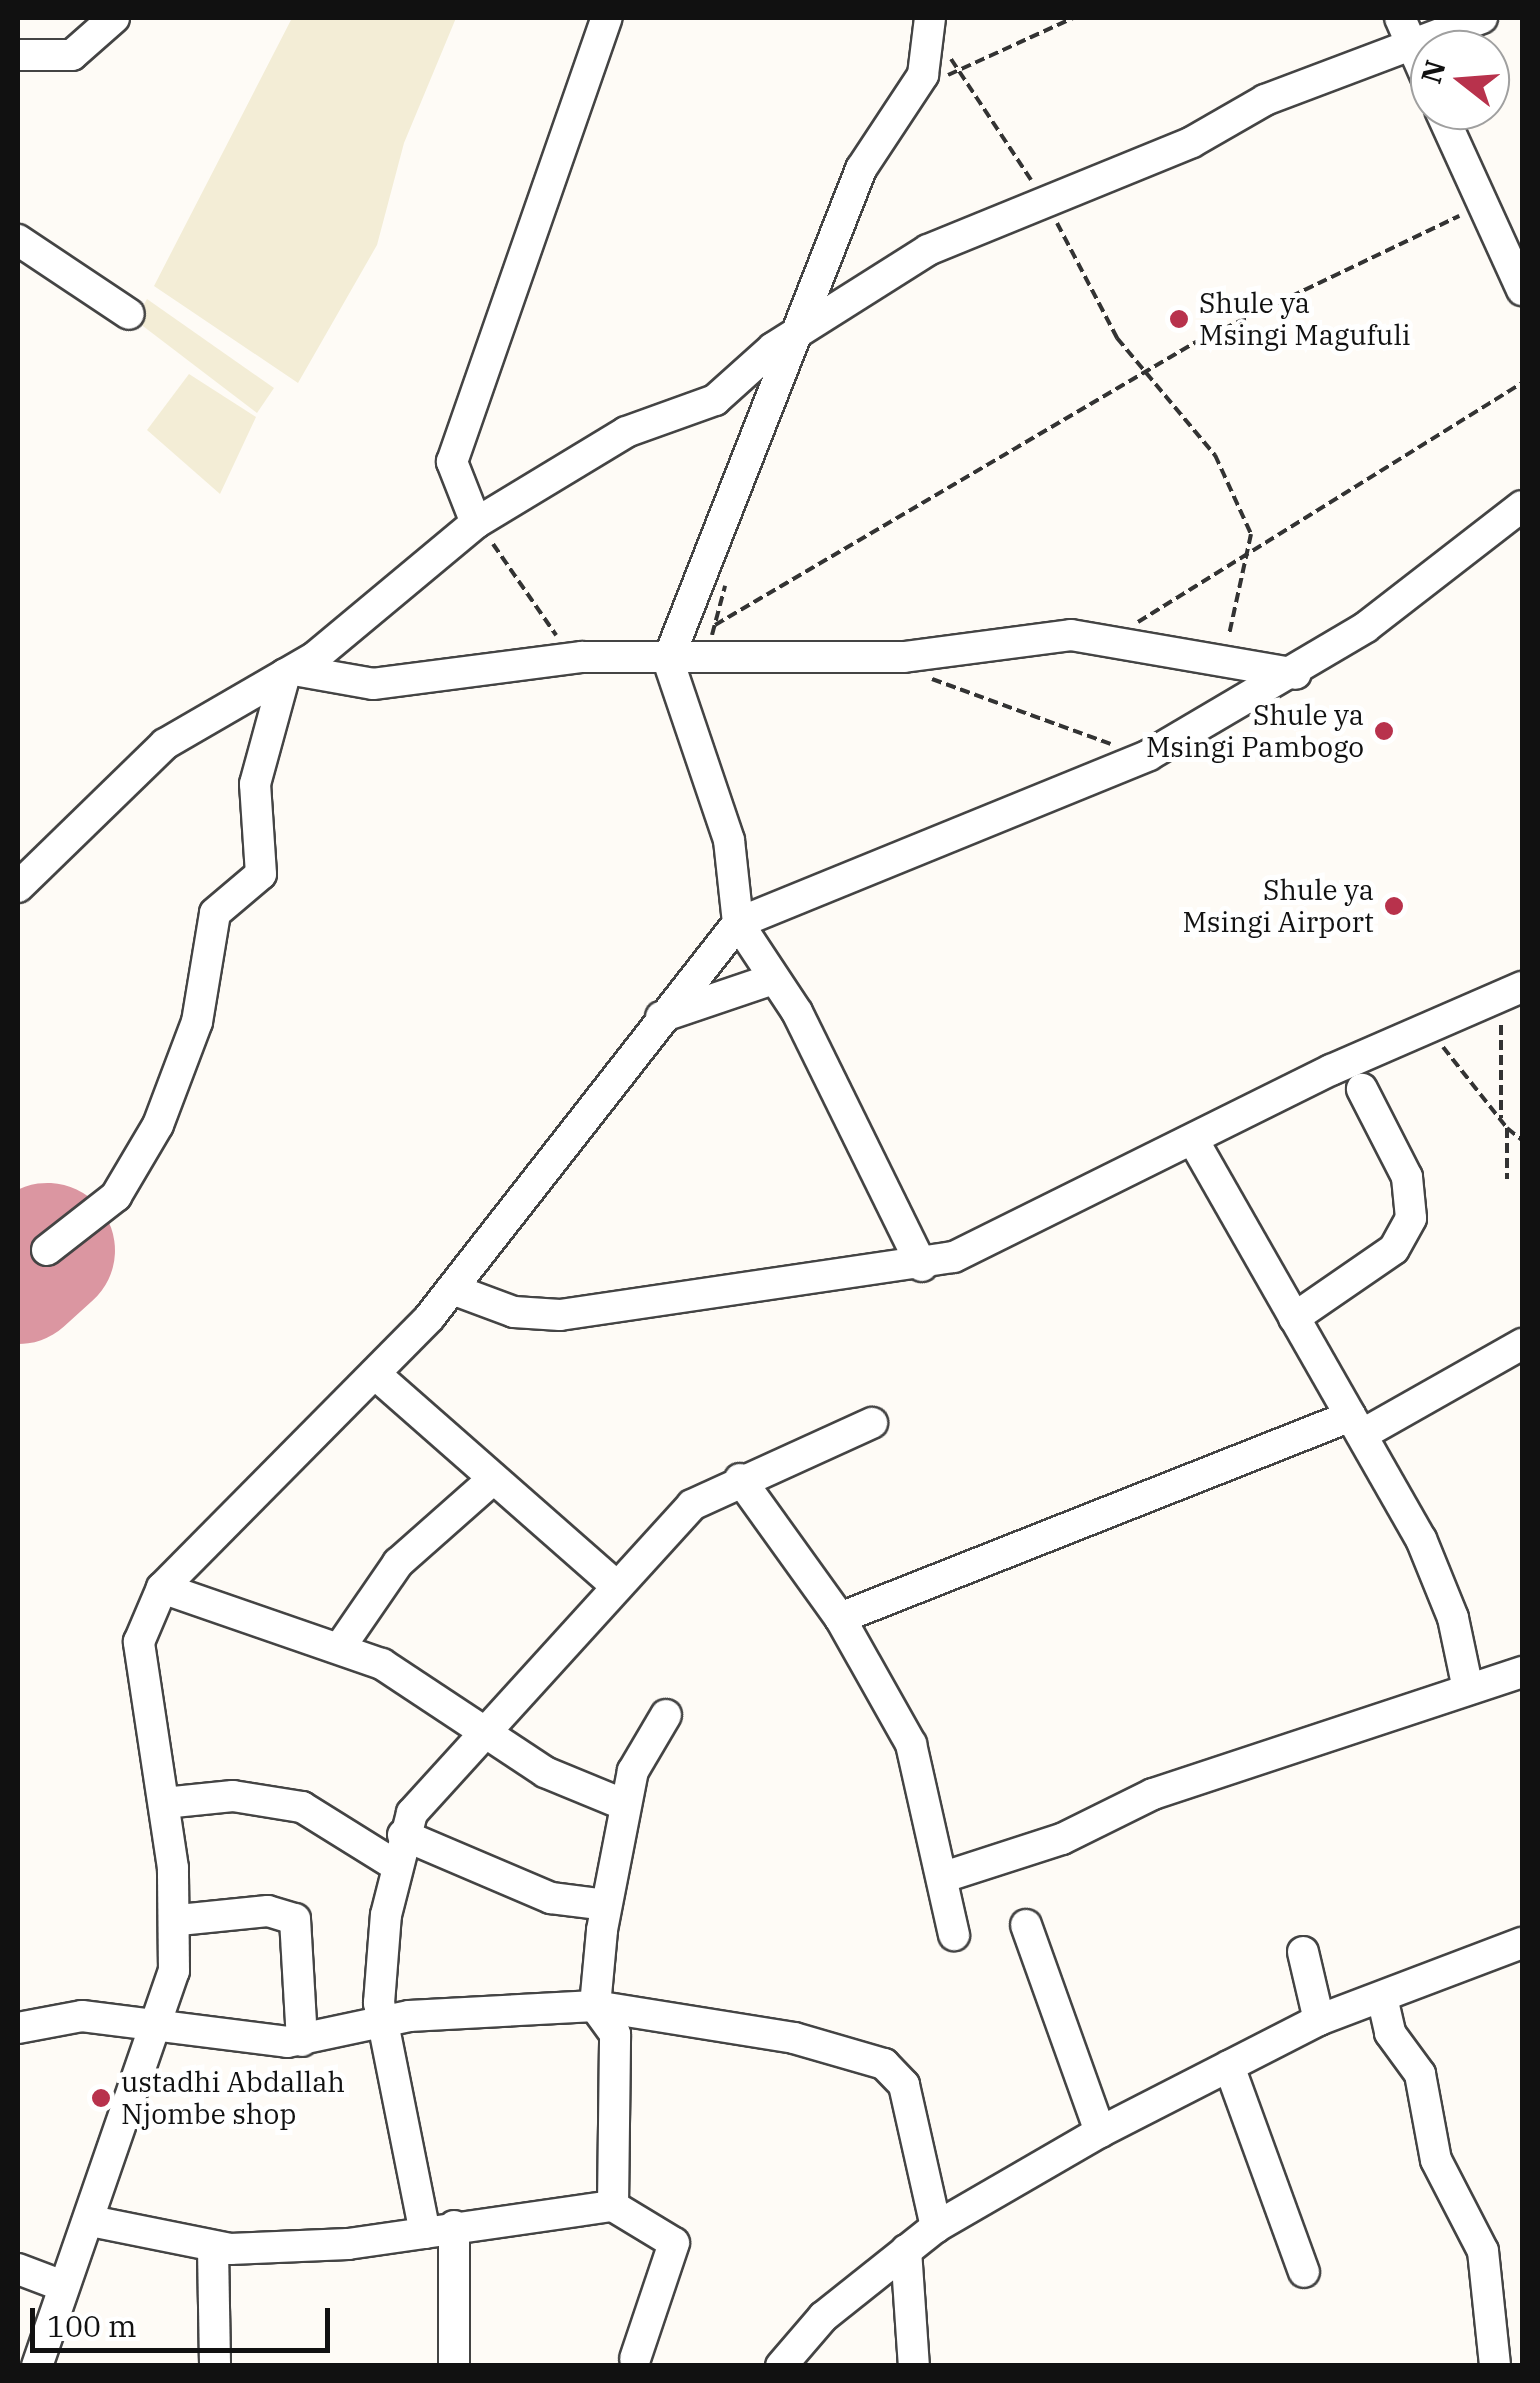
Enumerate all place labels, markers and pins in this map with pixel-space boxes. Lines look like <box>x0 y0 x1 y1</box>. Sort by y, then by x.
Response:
place label: Shule ya Msingi Magufuli <box>1199 286 1411 352</box>
marker: Shule ya Msingi Magufuli <box>1168 308 1190 330</box>
place label: Shule ya Msingi Pambogo <box>1146 698 1364 764</box>
marker: Shule ya Msingi Pambogo <box>1373 720 1395 742</box>
place label: Shule ya Msingi Airport <box>1182 873 1374 939</box>
marker: Shule ya Msingi Airport <box>1383 895 1405 917</box>
place label: ustadhi Abdallah Njombe shop <box>121 2065 345 2131</box>
marker: ustadhi Abdallah Njombe shop <box>90 2087 112 2109</box>

